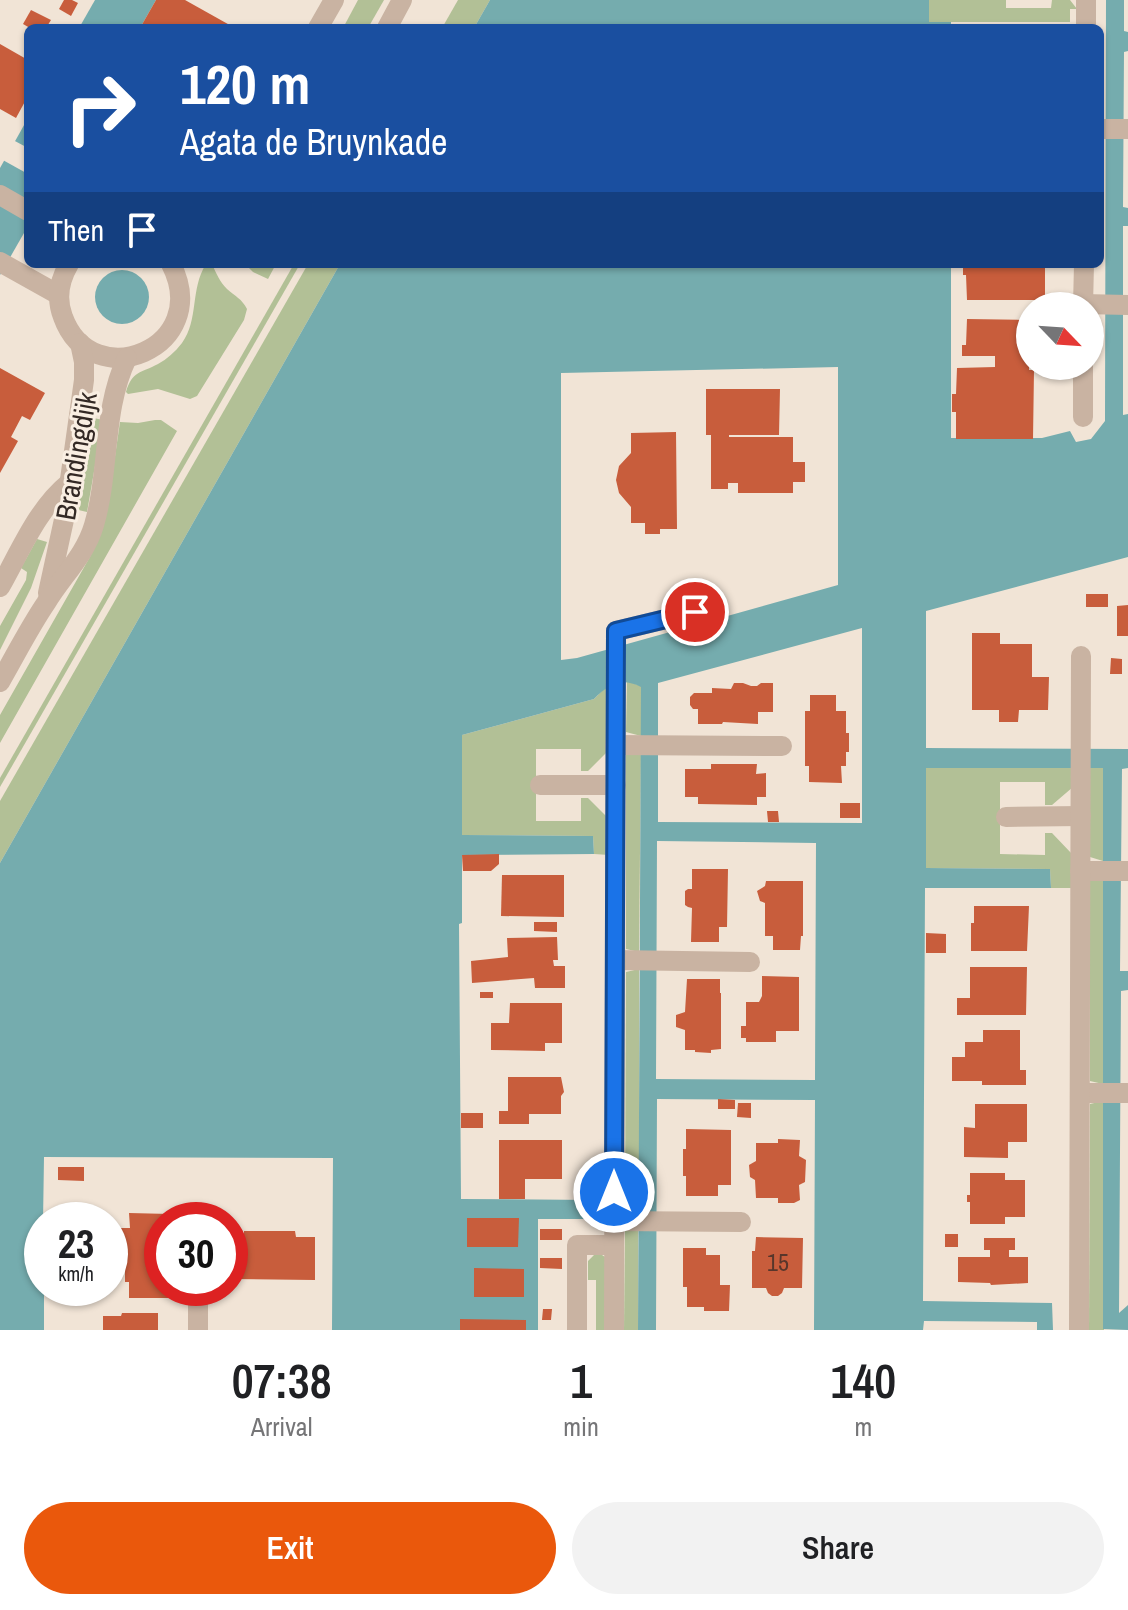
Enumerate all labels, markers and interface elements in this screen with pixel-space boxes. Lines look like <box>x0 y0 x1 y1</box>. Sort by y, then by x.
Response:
text: 120 m <box>180 46 310 121</box>
icon: right <box>48 56 152 160</box>
text: Agata de Bruynkade <box>180 118 448 166</box>
icon: arrive <box>120 208 164 252</box>
text: Then <box>48 210 104 250</box>
north arrow <box>1016 292 1104 380</box>
map controls <box>1016 292 1104 380</box>
street label: Brandingdijk <box>46 389 106 523</box>
pin <box>661 578 729 646</box>
icon: arrive <box>673 590 717 634</box>
position arrow <box>572 1150 656 1234</box>
speed limit sign: 30 <box>144 1202 248 1306</box>
text: 23 <box>58 1217 94 1270</box>
house number: 15 <box>767 1246 789 1278</box>
text: km/h <box>58 1260 94 1287</box>
text: 07:38 <box>232 1348 332 1413</box>
text: 1 <box>570 1348 592 1413</box>
text: 140 <box>831 1348 896 1413</box>
text: Arrival <box>251 1409 312 1444</box>
text: min <box>563 1409 599 1444</box>
text: m <box>855 1409 872 1444</box>
button: Exit <box>24 1502 556 1594</box>
button: Share <box>572 1502 1104 1594</box>

